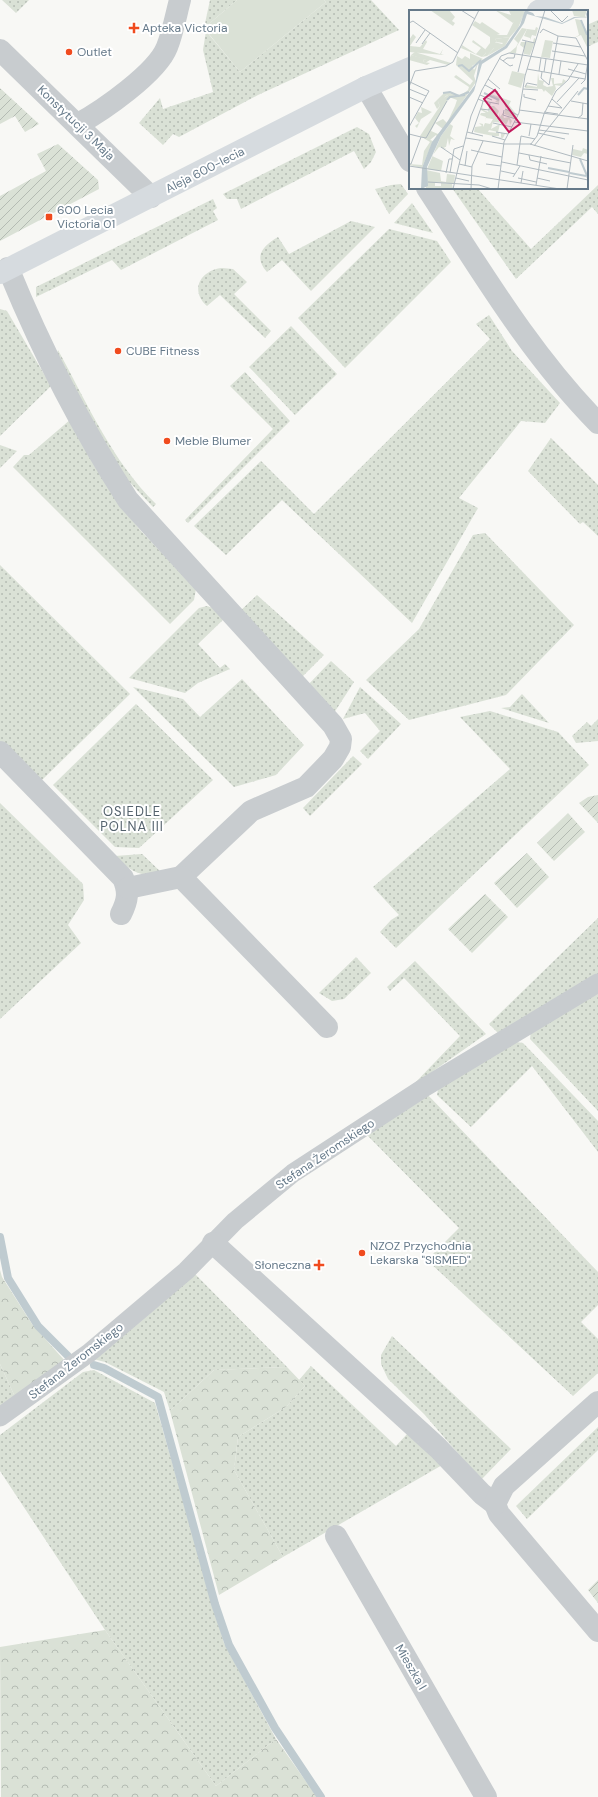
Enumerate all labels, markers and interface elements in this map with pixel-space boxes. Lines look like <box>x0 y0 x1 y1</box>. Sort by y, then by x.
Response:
inset map <box>409 10 588 189</box>
place label: Apteka Victoria <box>142 20 227 36</box>
marker: Apteka Victoria <box>129 23 139 33</box>
place label: Outlet <box>77 44 112 60</box>
marker: Outlet <box>64 47 74 57</box>
street label: Konstytucji 3 Maja <box>34 82 118 164</box>
street label: Aleja 600-lecia <box>163 143 247 197</box>
place label: 600 Lecia Victoria 01 <box>57 202 115 232</box>
marker: 600 Lecia Victoria 01 <box>44 212 54 222</box>
place label: CUBE Fitness <box>126 343 199 359</box>
marker: CUBE Fitness <box>113 346 123 356</box>
place label: Meble Blumer <box>175 433 251 449</box>
marker: Meble Blumer <box>162 436 172 446</box>
district label: OSIEDLE POLNA III <box>100 803 164 835</box>
street label: Stefana Żeromskiego <box>272 1115 378 1193</box>
place label: NZOZ Przychodnia Lekarska "SISMED" <box>370 1238 471 1268</box>
marker: NZOZ Przychodnia Lekarska "SISMED" <box>357 1248 367 1258</box>
place label: Słoneczna <box>254 1257 311 1273</box>
marker: Słoneczna <box>314 1260 324 1270</box>
street label: Stefana Żeromskiego <box>25 1319 127 1403</box>
street label: Mieszka I <box>392 1641 430 1693</box>

